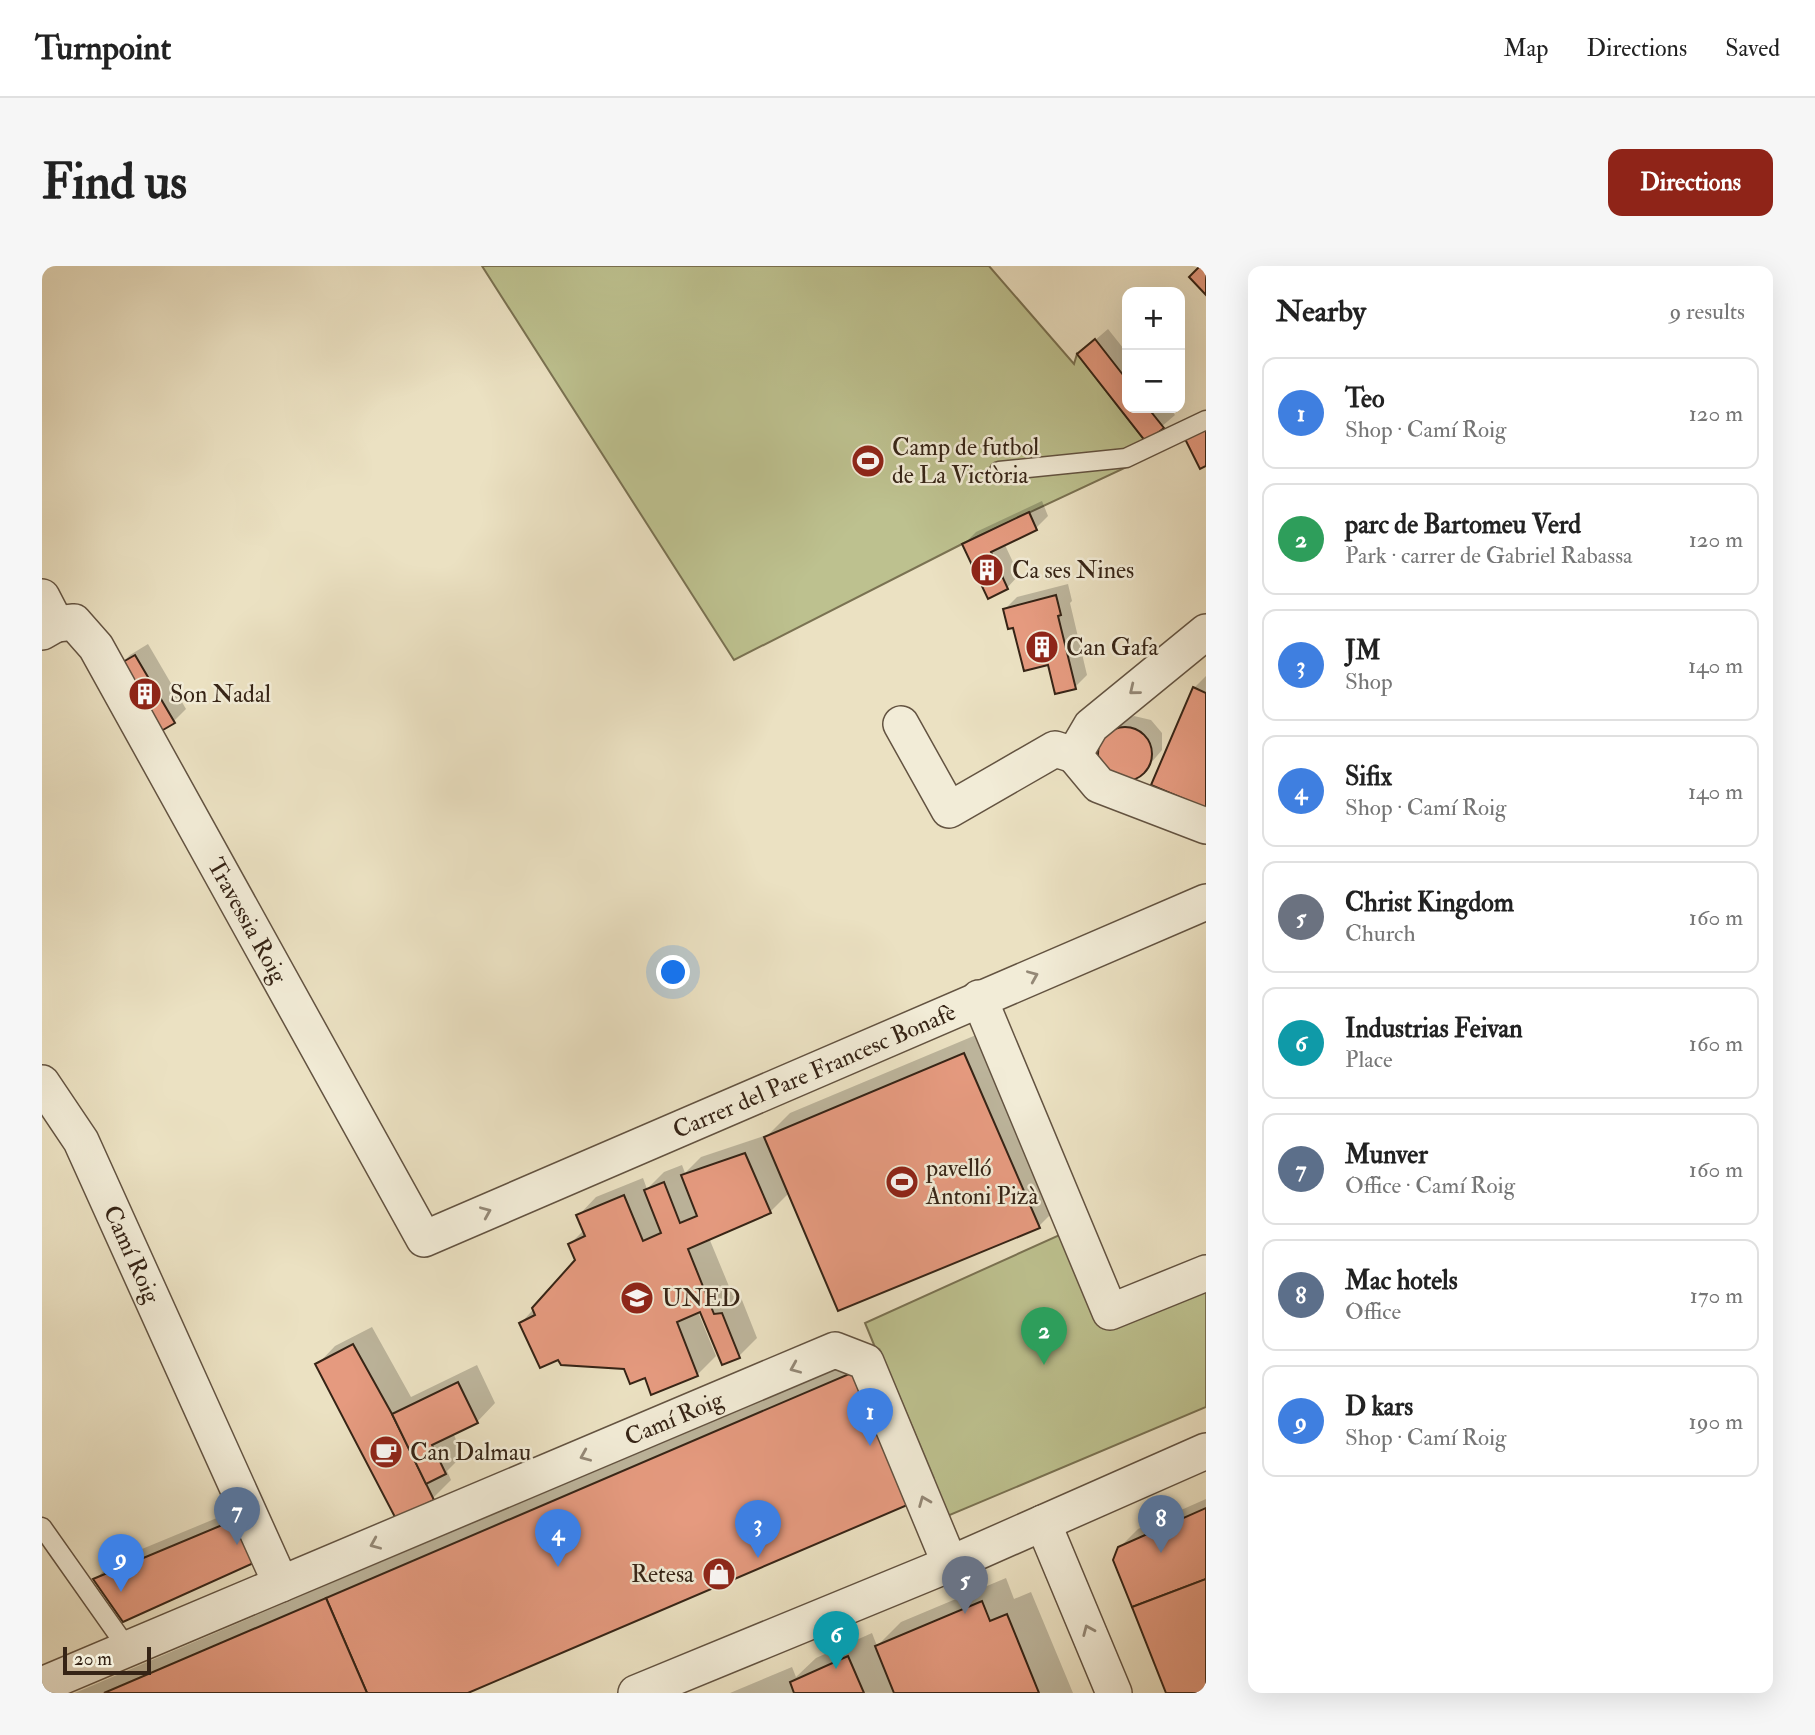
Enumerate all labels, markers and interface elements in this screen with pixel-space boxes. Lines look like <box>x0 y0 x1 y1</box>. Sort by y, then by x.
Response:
text: Turnpoint <box>35 28 171 69</box>
text: Map <box>1503 33 1548 64</box>
text: Directions <box>1586 33 1687 64</box>
text: Saved <box>1725 33 1780 64</box>
button: Directions <box>1608 149 1773 216</box>
text: Find us <box>42 152 187 213</box>
map controls <box>1122 287 1185 413</box>
button: + <box>1122 287 1185 350</box>
text: Nearby <box>1276 293 1366 330</box>
text: 9 results <box>1669 297 1745 326</box>
button: − <box>1122 350 1185 413</box>
text: Teo <box>1345 383 1384 415</box>
text: 1 <box>1297 399 1305 428</box>
text: 120 m <box>1689 399 1743 428</box>
text: Shop · Camí Roig <box>1345 415 1506 444</box>
place label: Camp de futbol de La Victòria <box>892 432 1039 491</box>
sports icon: Camp de futbol de La Victòria <box>849 442 887 480</box>
text: parc de Bartomeu Verd <box>1345 509 1581 541</box>
text: 2 <box>1295 525 1307 554</box>
text: 120 m <box>1689 525 1743 554</box>
text: Park · carrer de Gabriel Rabassa <box>1345 541 1632 570</box>
building icon: Ca ses Nines <box>968 551 1006 589</box>
place label: Ca ses Nines <box>1012 555 1134 586</box>
building icon: Can Gafa <box>1023 628 1061 666</box>
place label: Can Gafa <box>1066 632 1160 663</box>
text: JM <box>1345 635 1381 667</box>
text: 3 <box>1297 651 1305 680</box>
text: 140 m <box>1688 651 1743 680</box>
text: Shop <box>1345 667 1393 696</box>
building icon: Son Nadal <box>126 675 164 713</box>
place label: Son Nadal <box>170 679 271 710</box>
one-way arrow <box>1130 682 1142 695</box>
text: Sifix <box>1345 761 1392 793</box>
text: 4 <box>1295 777 1307 806</box>
text: 140 m <box>1688 777 1743 806</box>
text: Shop · Camí Roig <box>1345 793 1506 822</box>
street label: Travessia Roig <box>200 853 295 990</box>
text: Christ Kingdom <box>1345 887 1514 919</box>
text: 5 <box>1296 903 1306 932</box>
text: 160 m <box>1689 903 1743 932</box>
text: Church <box>1345 919 1415 948</box>
your location <box>656 955 690 989</box>
one-way arrow <box>1026 970 1038 984</box>
street label: Carrer del Pare Francesc Bonafè <box>668 997 961 1146</box>
text: Industrias Feivan <box>1345 1013 1523 1045</box>
text: 6 <box>1295 1029 1307 1058</box>
text: 160 m <box>1689 1029 1743 1058</box>
text: Place <box>1345 1045 1393 1074</box>
text: Munver <box>1345 1139 1428 1171</box>
place label: pavelló Antoni Pizà <box>925 1153 1039 1212</box>
text: 7 <box>1296 1155 1306 1184</box>
text: 160 m <box>1689 1155 1743 1184</box>
sports icon: pavelló Antoni Pizà <box>883 1163 921 1201</box>
text: Office · Camí Roig <box>1345 1171 1515 1200</box>
street label: Camí Roig <box>96 1201 168 1309</box>
one-way arrow <box>479 1206 492 1220</box>
text: Mac hotels <box>1345 1265 1458 1297</box>
school or university icon: UNED <box>618 1279 656 1317</box>
text: 8 <box>1296 1281 1306 1310</box>
text: 170 m <box>1690 1281 1743 1310</box>
place label: UNED <box>662 1283 740 1314</box>
text: Office <box>1345 1297 1401 1326</box>
pin: 2 <box>1021 1307 1067 1365</box>
one-way arrow <box>789 1359 801 1373</box>
street label: Camí Roig <box>620 1384 729 1453</box>
pin: 1 <box>847 1388 893 1446</box>
text: D kars <box>1345 1391 1413 1423</box>
text: 9 <box>1295 1407 1307 1436</box>
text: 190 m <box>1689 1407 1743 1436</box>
text: Shop · Camí Roig <box>1345 1423 1506 1452</box>
cafe icon: Can Dalmau <box>367 1433 405 1471</box>
place label: Can Dalmau <box>410 1437 531 1468</box>
one-way arrow <box>580 1448 592 1462</box>
pin: 7 <box>214 1487 260 1545</box>
one-way arrow <box>918 1495 932 1507</box>
pin: 8 <box>1138 1495 1184 1553</box>
pin: 3 <box>735 1500 781 1558</box>
pin: 4 <box>535 1509 581 1567</box>
pin: 9 <box>98 1534 144 1592</box>
one-way arrow <box>370 1536 382 1550</box>
shop icon: Retesa <box>700 1555 738 1593</box>
pin: 5 <box>942 1556 988 1614</box>
place label: Retesa <box>631 1559 695 1590</box>
pin: 6 <box>813 1611 859 1669</box>
one-way arrow <box>1082 1625 1096 1637</box>
scale bar <box>63 1644 150 1676</box>
text: 20 m <box>74 1647 112 1671</box>

